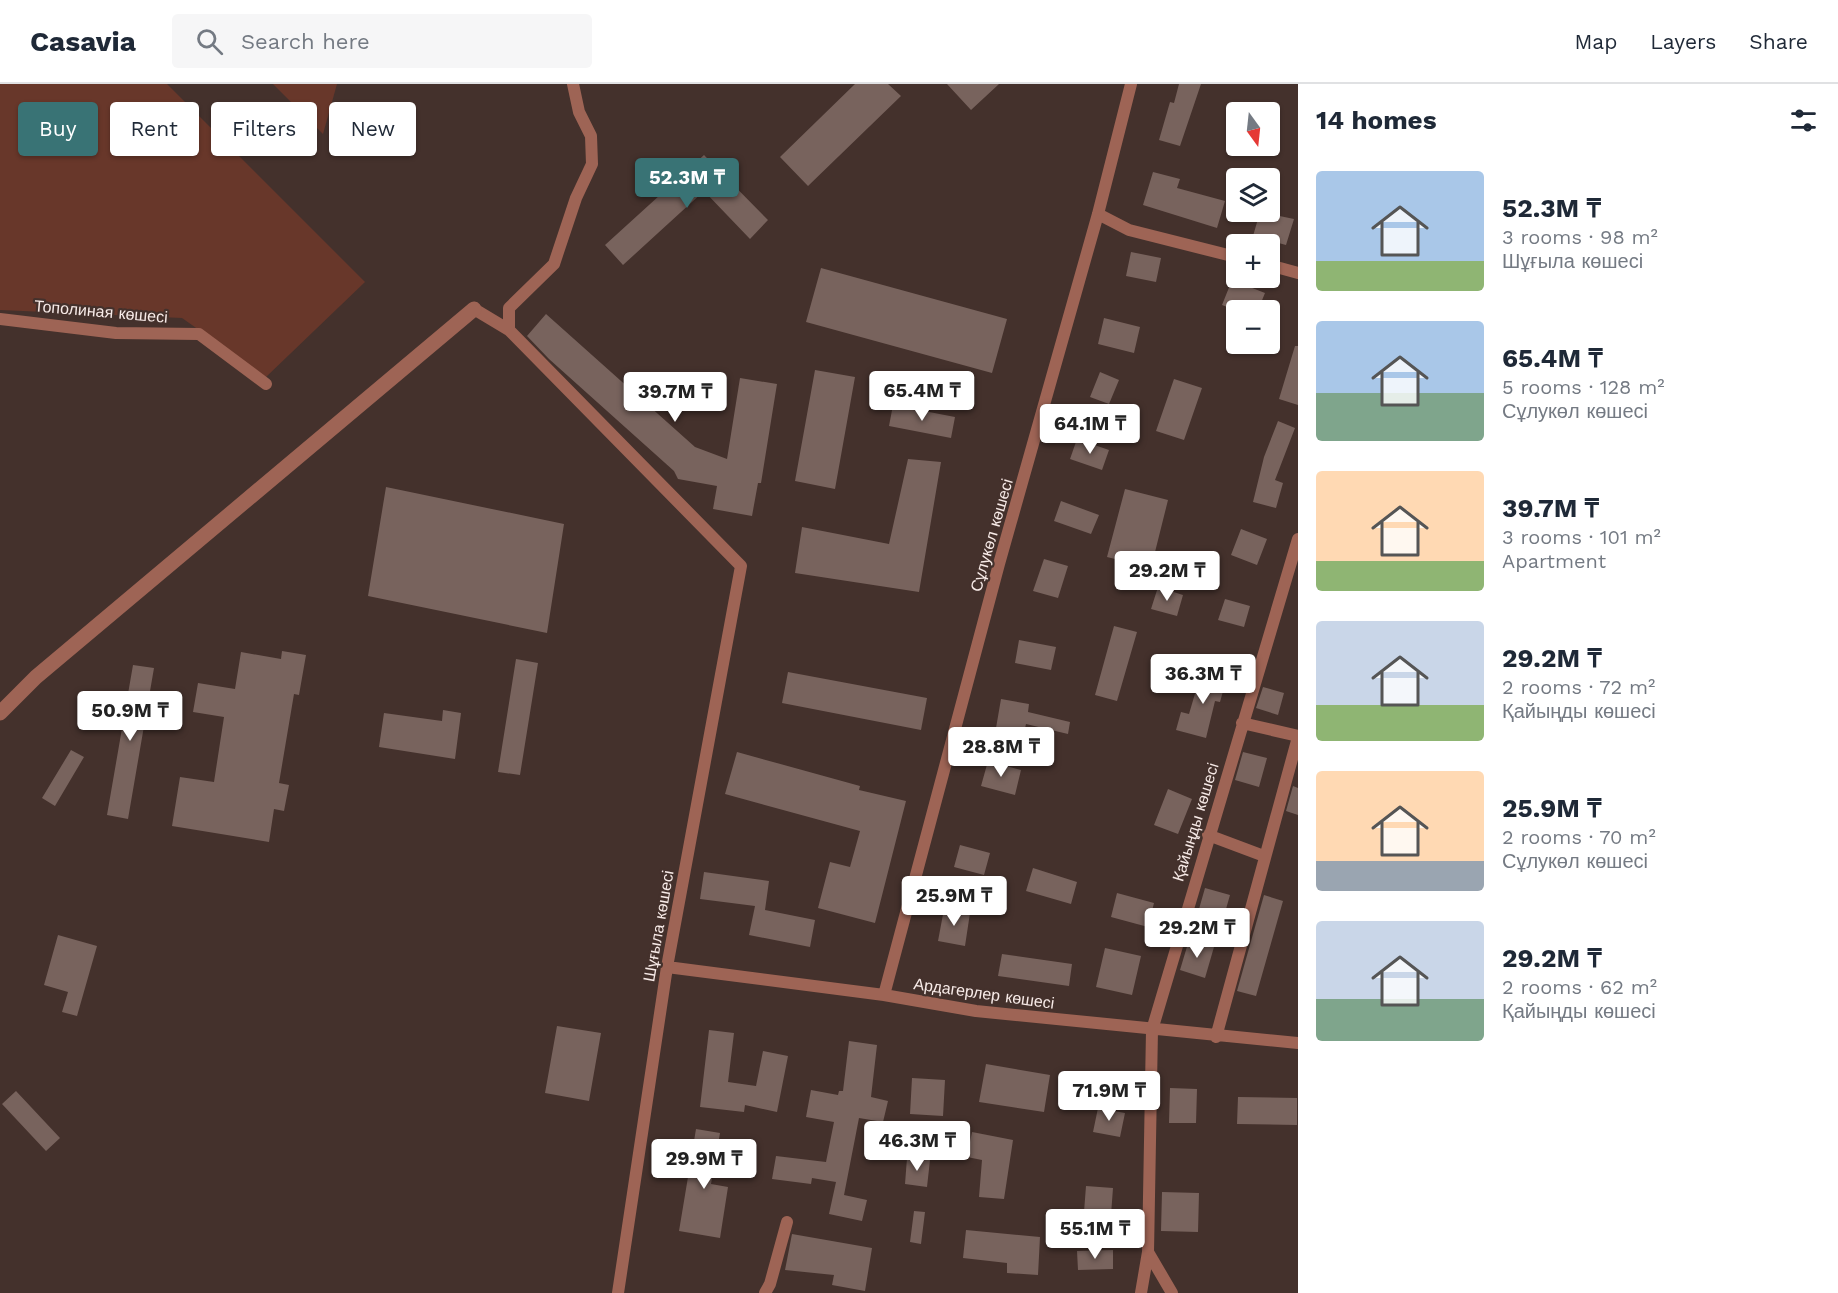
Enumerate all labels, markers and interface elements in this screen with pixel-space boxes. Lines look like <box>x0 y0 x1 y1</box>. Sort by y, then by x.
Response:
search box <box>172 14 592 68</box>
text: Casavia <box>30 25 136 58</box>
icon: search <box>193 25 226 58</box>
text: Search here <box>241 29 370 54</box>
text: Map <box>1574 29 1617 54</box>
text: Layers <box>1650 29 1716 54</box>
text: Share <box>1749 29 1808 54</box>
chip: Buy <box>18 102 98 156</box>
chip: Rent <box>110 102 199 156</box>
chip: Filters <box>211 102 317 156</box>
chip: New <box>329 102 416 156</box>
north arrow <box>1226 102 1280 156</box>
map controls <box>1226 102 1280 354</box>
icon: filters <box>1787 104 1820 137</box>
text: 14 homes <box>1316 105 1437 135</box>
pin: 52.3M ₸ <box>632 158 742 209</box>
text: 52.3M ₸ <box>649 165 725 189</box>
button: layers <box>1226 168 1280 222</box>
text: 52.3M ₸ <box>1502 193 1601 223</box>
icon: home <box>1364 195 1436 267</box>
text: 3 rooms · 98 m² <box>1502 225 1658 249</box>
button: + <box>1226 234 1280 288</box>
text: Шұғыла көшесі <box>1502 249 1643 273</box>
street label: Тополиная көшесі <box>33 296 169 327</box>
button: − <box>1226 300 1280 354</box>
text: 65.4M ₸ <box>1502 343 1603 373</box>
icon: home <box>1364 345 1436 417</box>
pin: 65.4M ₸ <box>867 371 977 422</box>
pin: 39.7M ₸ <box>620 372 730 423</box>
text: 5 rooms · 128 m² <box>1502 375 1665 399</box>
text: 65.4M ₸ <box>883 378 961 402</box>
text: 39.7M ₸ <box>638 379 712 403</box>
text: Сұлукөл көшесі <box>1502 399 1648 423</box>
pin: 64.1M ₸ <box>1035 404 1145 455</box>
text: 64.1M ₸ <box>1054 411 1126 435</box>
street label: Сұлукөл көшесі <box>966 476 1017 594</box>
text: 39.7M ₸ <box>1502 493 1599 523</box>
icon: home <box>1364 495 1436 567</box>
text: 3 rooms · 101 m² <box>1502 525 1661 549</box>
text: Apartment <box>1502 549 1606 573</box>
pin: 29.2M ₸ <box>1112 551 1222 602</box>
text: 29.2M ₸ <box>1129 558 1205 582</box>
text: 29.2M ₸ <box>1502 643 1602 673</box>
icon: home <box>1364 645 1436 717</box>
pin: 36.3M ₸ <box>1148 654 1258 705</box>
text: 36.3M ₸ <box>1165 661 1241 685</box>
text: 2 rooms · 72 m² <box>1502 675 1655 699</box>
pin: 50.9M ₸ <box>75 691 185 742</box>
text: 50.9M ₸ <box>91 698 169 722</box>
text: Қайыңды көшесі <box>1502 699 1656 723</box>
pin: 28.8M ₸ <box>946 727 1056 778</box>
text: 28.8M ₸ <box>962 734 1040 758</box>
street label: Қайыңды көшесі <box>1168 761 1223 884</box>
text: 25.9M ₸ <box>1502 793 1602 823</box>
icon: home <box>1364 795 1436 867</box>
text: 2 rooms · 70 m² <box>1502 825 1656 849</box>
text: Сұлукөл көшесі <box>1502 849 1648 873</box>
street label: Шұғыла көшесі <box>639 869 678 983</box>
pin: 25.9M ₸ <box>899 876 1009 927</box>
text: 25.9M ₸ <box>916 883 992 907</box>
pin: 29.2M ₸ <box>1142 908 1252 959</box>
text: 29.2M ₸ <box>1159 915 1235 939</box>
text: 29.2M ₸ <box>1502 943 1602 973</box>
icon: home <box>1364 945 1436 1017</box>
street label: Ардагерлер көшесі <box>912 974 1056 1013</box>
text: 2 rooms · 62 m² <box>1502 975 1657 999</box>
text: Қайыңды көшесі <box>1502 999 1656 1023</box>
pin: 71.9M ₸ <box>1054 1071 1164 1122</box>
text: 71.9M ₸ <box>1072 1078 1146 1102</box>
pin: 46.3M ₸ <box>862 1121 972 1172</box>
text: 46.3M ₸ <box>878 1128 956 1152</box>
pin: 29.9M ₸ <box>649 1139 759 1190</box>
text: 29.9M ₸ <box>665 1146 743 1170</box>
pin: 55.1M ₸ <box>1040 1209 1150 1260</box>
text: 55.1M ₸ <box>1060 1216 1130 1240</box>

